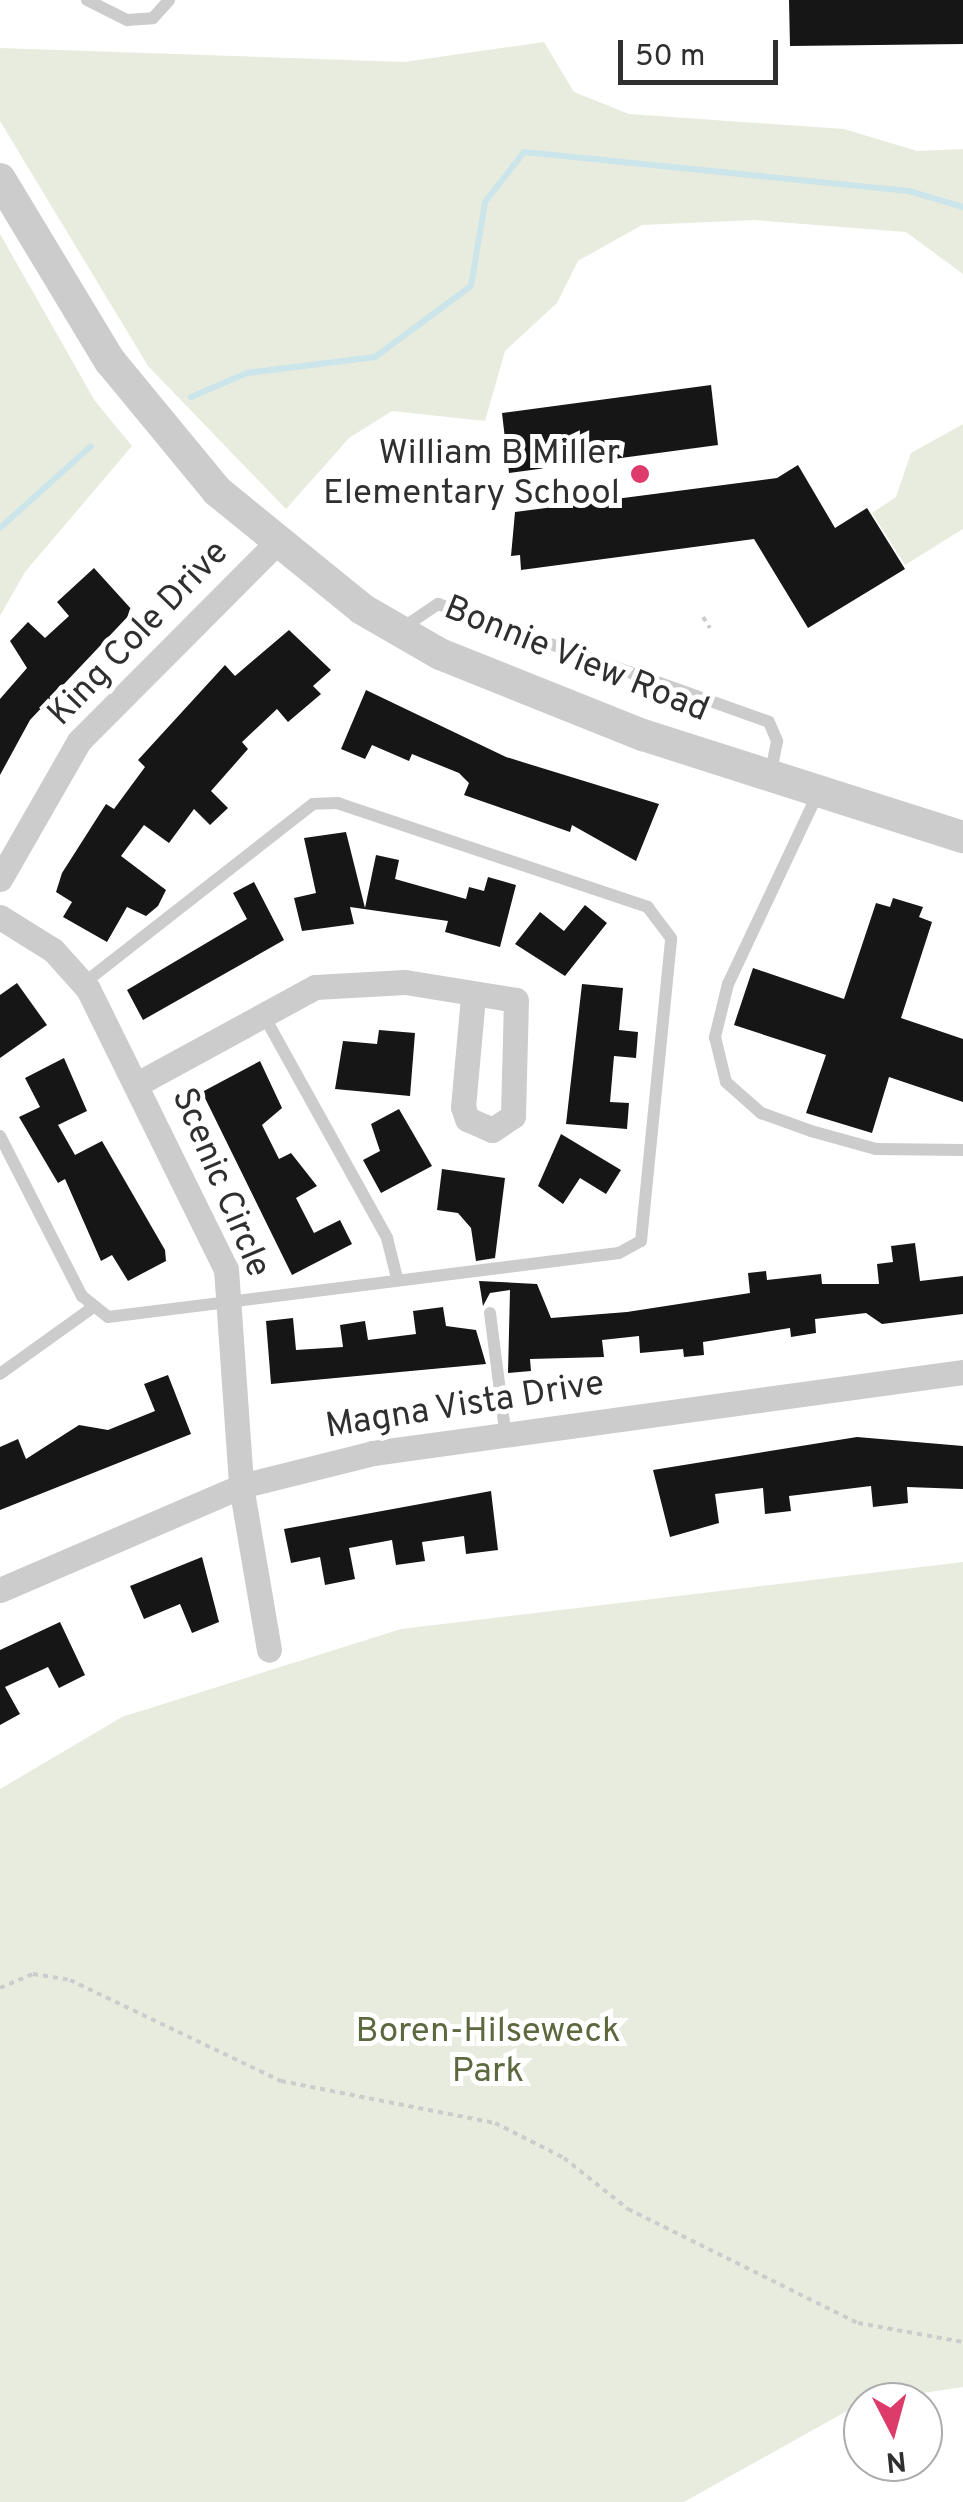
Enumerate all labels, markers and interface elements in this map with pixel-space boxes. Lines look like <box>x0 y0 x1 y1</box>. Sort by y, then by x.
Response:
scale bar <box>623 20 783 82</box>
text: 50 m <box>635 39 705 76</box>
place label: William B Miller Elementary School <box>323 433 620 515</box>
marker: William B Miller Elementary School <box>629 463 651 485</box>
street label: King Cole Drive <box>40 533 238 735</box>
street label: Bonnie View Road <box>437 588 715 732</box>
street label: Scenic Circle <box>161 1082 279 1284</box>
street label: Magna Vista Drive <box>322 1363 608 1449</box>
park label: Boren-Hilseweck Park <box>355 2011 621 2093</box>
north arrow <box>843 2382 943 2482</box>
text: N <box>884 2441 908 2479</box>

